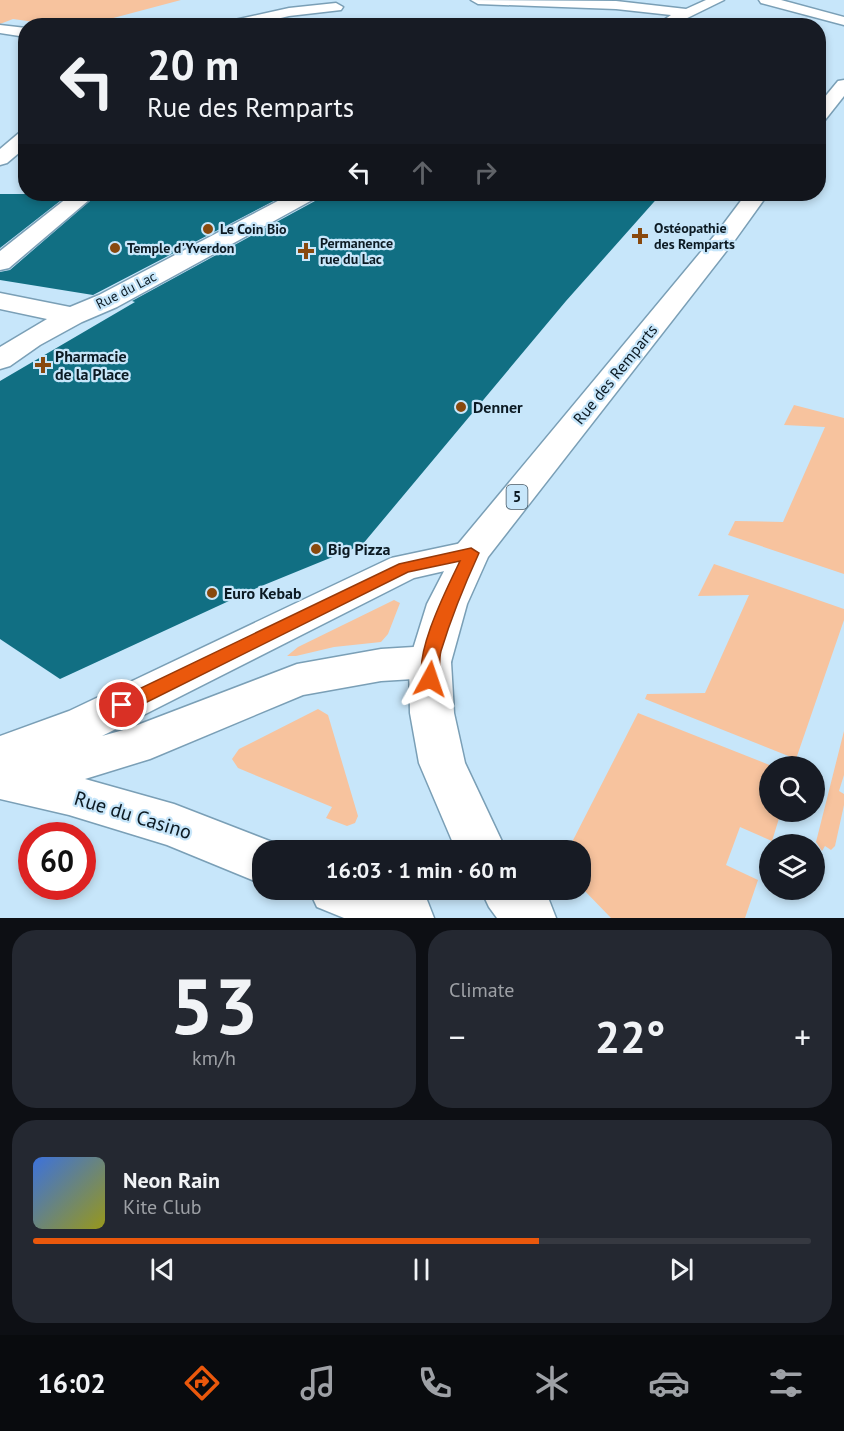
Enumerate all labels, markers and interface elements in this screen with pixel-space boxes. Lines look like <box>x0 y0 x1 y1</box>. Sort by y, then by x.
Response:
text: 20 m <box>147 37 239 92</box>
icon: left <box>48 42 126 120</box>
text: Rue des Remparts <box>147 90 354 124</box>
icon: left <box>343 156 376 189</box>
icon: ahead <box>406 156 439 189</box>
icon: right <box>469 156 502 189</box>
place label: Ostéopathie des Remparts <box>654 219 735 253</box>
place label: Le Coin Bio <box>220 220 287 238</box>
marker: Le Coin Bio <box>201 222 215 236</box>
marker: Ostéopathie des Remparts <box>631 227 649 245</box>
place label: Permanence rue du Lac <box>320 234 393 268</box>
place label: Temple d'Yverdon <box>127 239 234 257</box>
marker: Temple d'Yverdon <box>108 241 122 255</box>
marker: Permanence rue du Lac <box>297 242 315 260</box>
street label: Rue du Lac <box>93 267 159 313</box>
street label: Rue des Remparts <box>569 320 662 428</box>
place label: Pharmacie de la Place <box>55 346 129 384</box>
marker: Pharmacie de la Place <box>36 358 50 372</box>
place label: Denner <box>473 397 523 417</box>
marker: Denner <box>454 400 468 414</box>
road number: 5 <box>506 485 528 509</box>
place label: Big Pizza <box>328 539 390 559</box>
marker: Big Pizza <box>309 542 323 556</box>
place label: Euro Kebab <box>224 583 302 603</box>
marker: Euro Kebab <box>205 586 219 600</box>
position arrow <box>398 647 462 711</box>
pin <box>96 679 147 730</box>
icon: arrive <box>105 688 138 721</box>
map controls <box>759 756 825 900</box>
button: search <box>759 756 825 822</box>
street label: Rue du Casino <box>71 785 195 845</box>
speed limit sign: 60 <box>18 822 96 900</box>
button: layers <box>759 834 825 900</box>
text: 16:03 · 1 min · 60 m <box>326 856 517 884</box>
text: 53 <box>170 955 258 1056</box>
text: Climate <box>449 977 515 1003</box>
text: 22° <box>595 1007 665 1065</box>
text: − <box>449 1015 466 1058</box>
text: + <box>794 1015 811 1058</box>
text: km/h <box>192 1045 236 1071</box>
text: Neon Rain <box>123 1166 220 1194</box>
text: Kite Club <box>123 1194 201 1220</box>
icon: previous <box>146 1253 179 1286</box>
icon: pause <box>405 1253 438 1286</box>
icon: next <box>665 1253 698 1286</box>
icon: directions <box>181 1362 223 1404</box>
icon: music <box>297 1362 339 1404</box>
icon: phone <box>414 1362 456 1404</box>
icon: climate <box>531 1362 573 1404</box>
icon: car <box>648 1362 690 1404</box>
icon: filters <box>765 1362 807 1404</box>
text: 16:02 <box>37 1366 106 1400</box>

